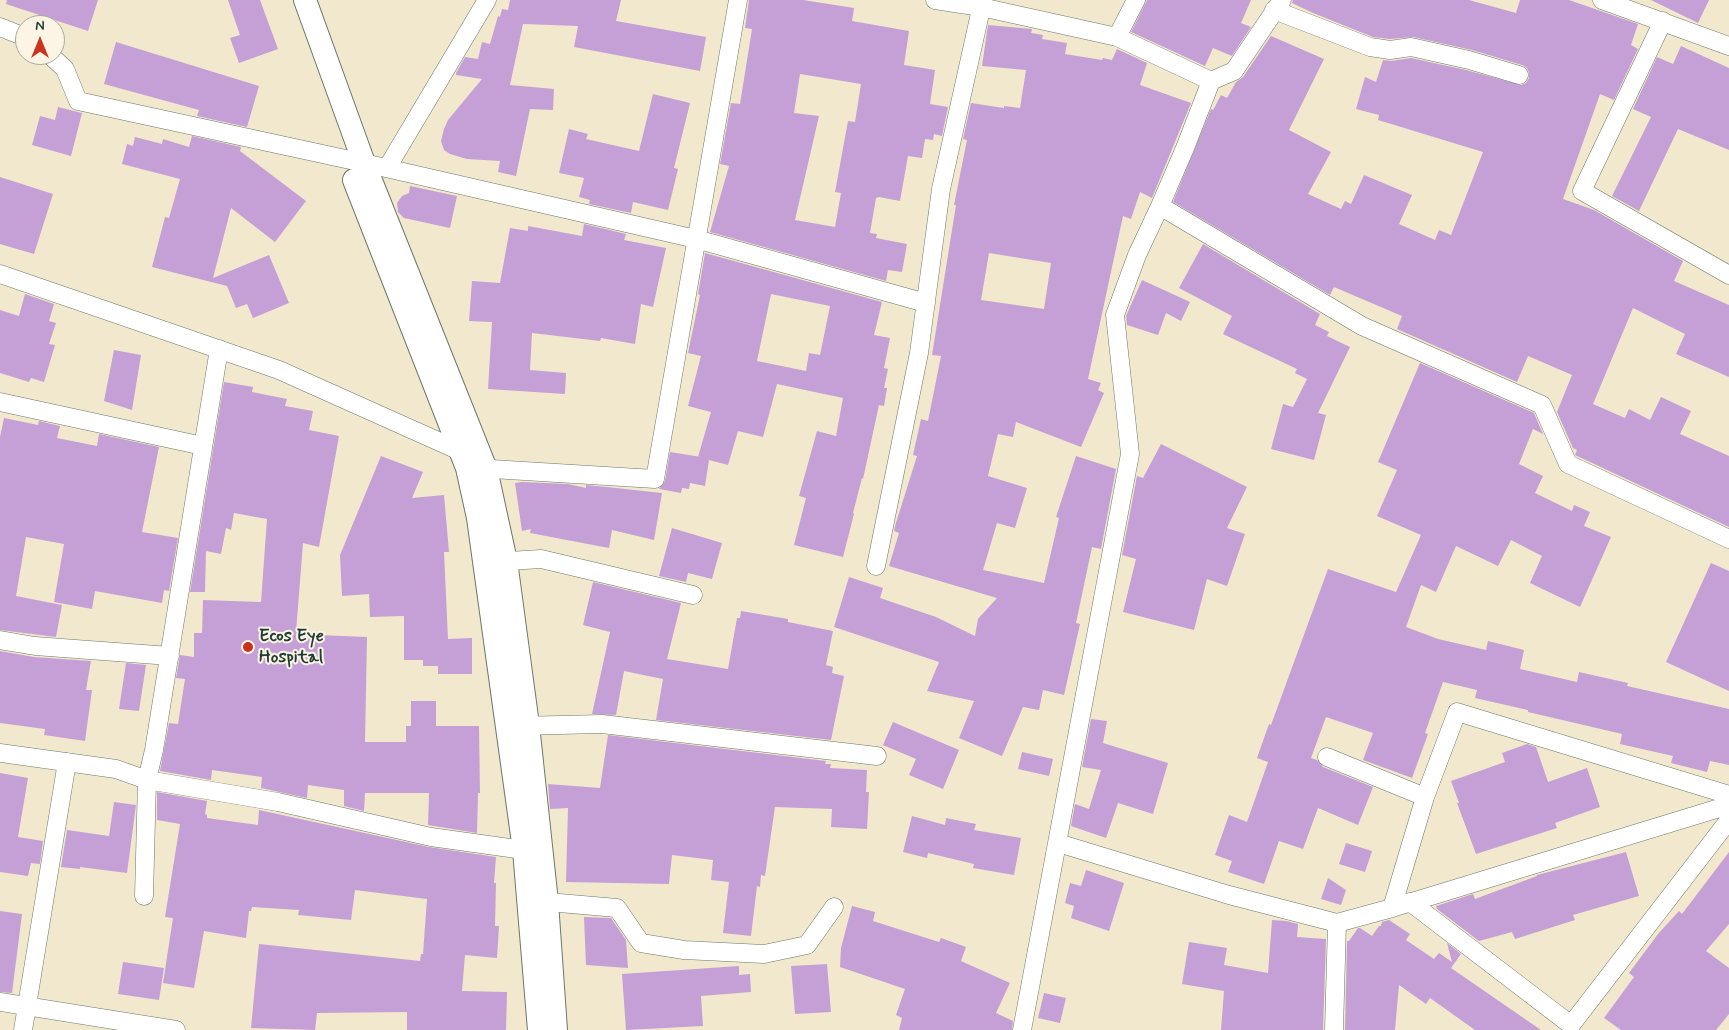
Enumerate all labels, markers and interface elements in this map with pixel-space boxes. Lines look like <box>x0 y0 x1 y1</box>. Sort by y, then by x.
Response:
north arrow <box>15 15 65 65</box>
text: N <box>35 17 45 35</box>
place label: Ecos Eye Hospital <box>259 626 324 669</box>
marker: Ecos Eye Hospital <box>241 640 255 654</box>

